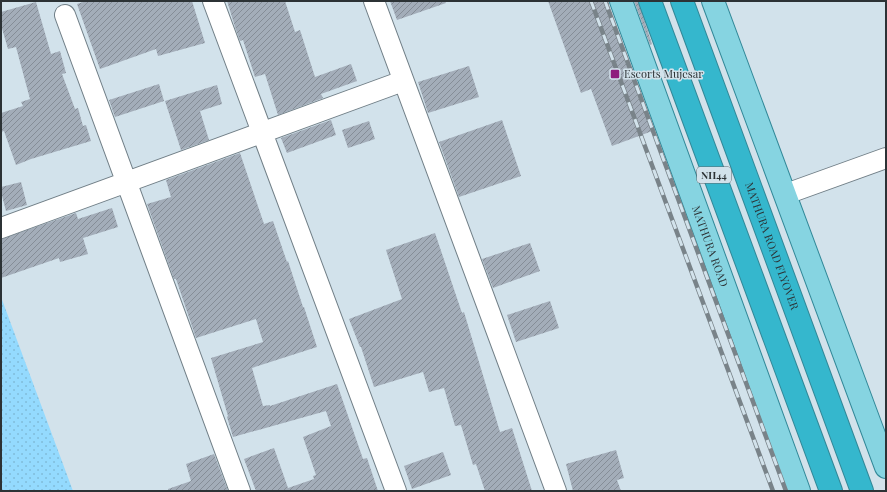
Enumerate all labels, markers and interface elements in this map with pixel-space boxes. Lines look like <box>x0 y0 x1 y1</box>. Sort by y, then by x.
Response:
place label: Escorts Mujesar <box>624 66 703 81</box>
marker: Escorts Mujesar <box>609 68 621 80</box>
road number: NH44 <box>697 167 731 183</box>
street label: MATHURA ROAD FLYOVER <box>742 180 803 313</box>
street label: MATHURA ROAD <box>689 203 732 289</box>

